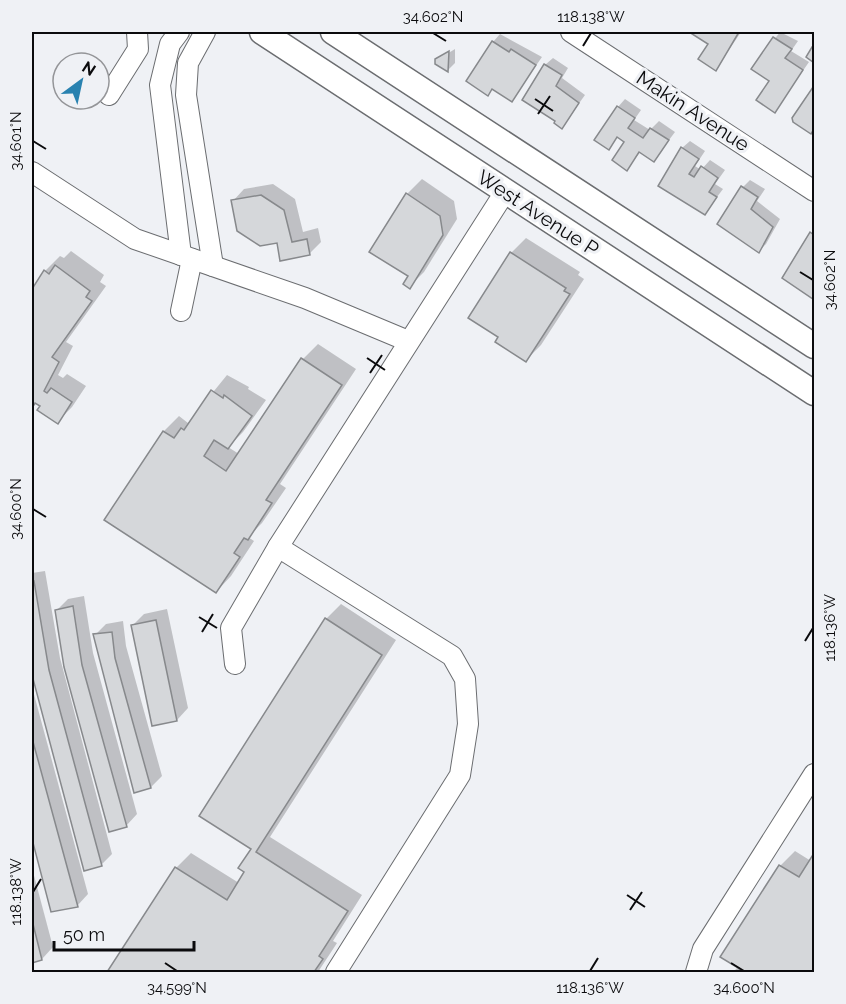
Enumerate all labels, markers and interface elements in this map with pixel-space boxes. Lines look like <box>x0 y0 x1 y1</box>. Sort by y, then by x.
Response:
text: 34.602°N <box>403 8 463 26</box>
text: 118.138°W <box>557 8 625 26</box>
north arrow <box>51 51 111 111</box>
text: N <box>79 58 99 80</box>
street label: Makin Avenue <box>632 66 754 157</box>
text: 34.601°N <box>7 112 25 170</box>
street label: West Avenue P <box>473 165 603 261</box>
text: 34.602°N <box>821 250 839 310</box>
text: 34.600°N <box>7 478 25 540</box>
text: 118.136°W <box>821 594 839 662</box>
text: 118.138°W <box>7 858 25 926</box>
scale bar <box>54 914 194 952</box>
text: 50 m <box>63 924 105 945</box>
text: 34.599°N <box>147 979 207 997</box>
text: 118.136°W <box>556 979 624 997</box>
text: 34.600°N <box>713 979 775 997</box>

